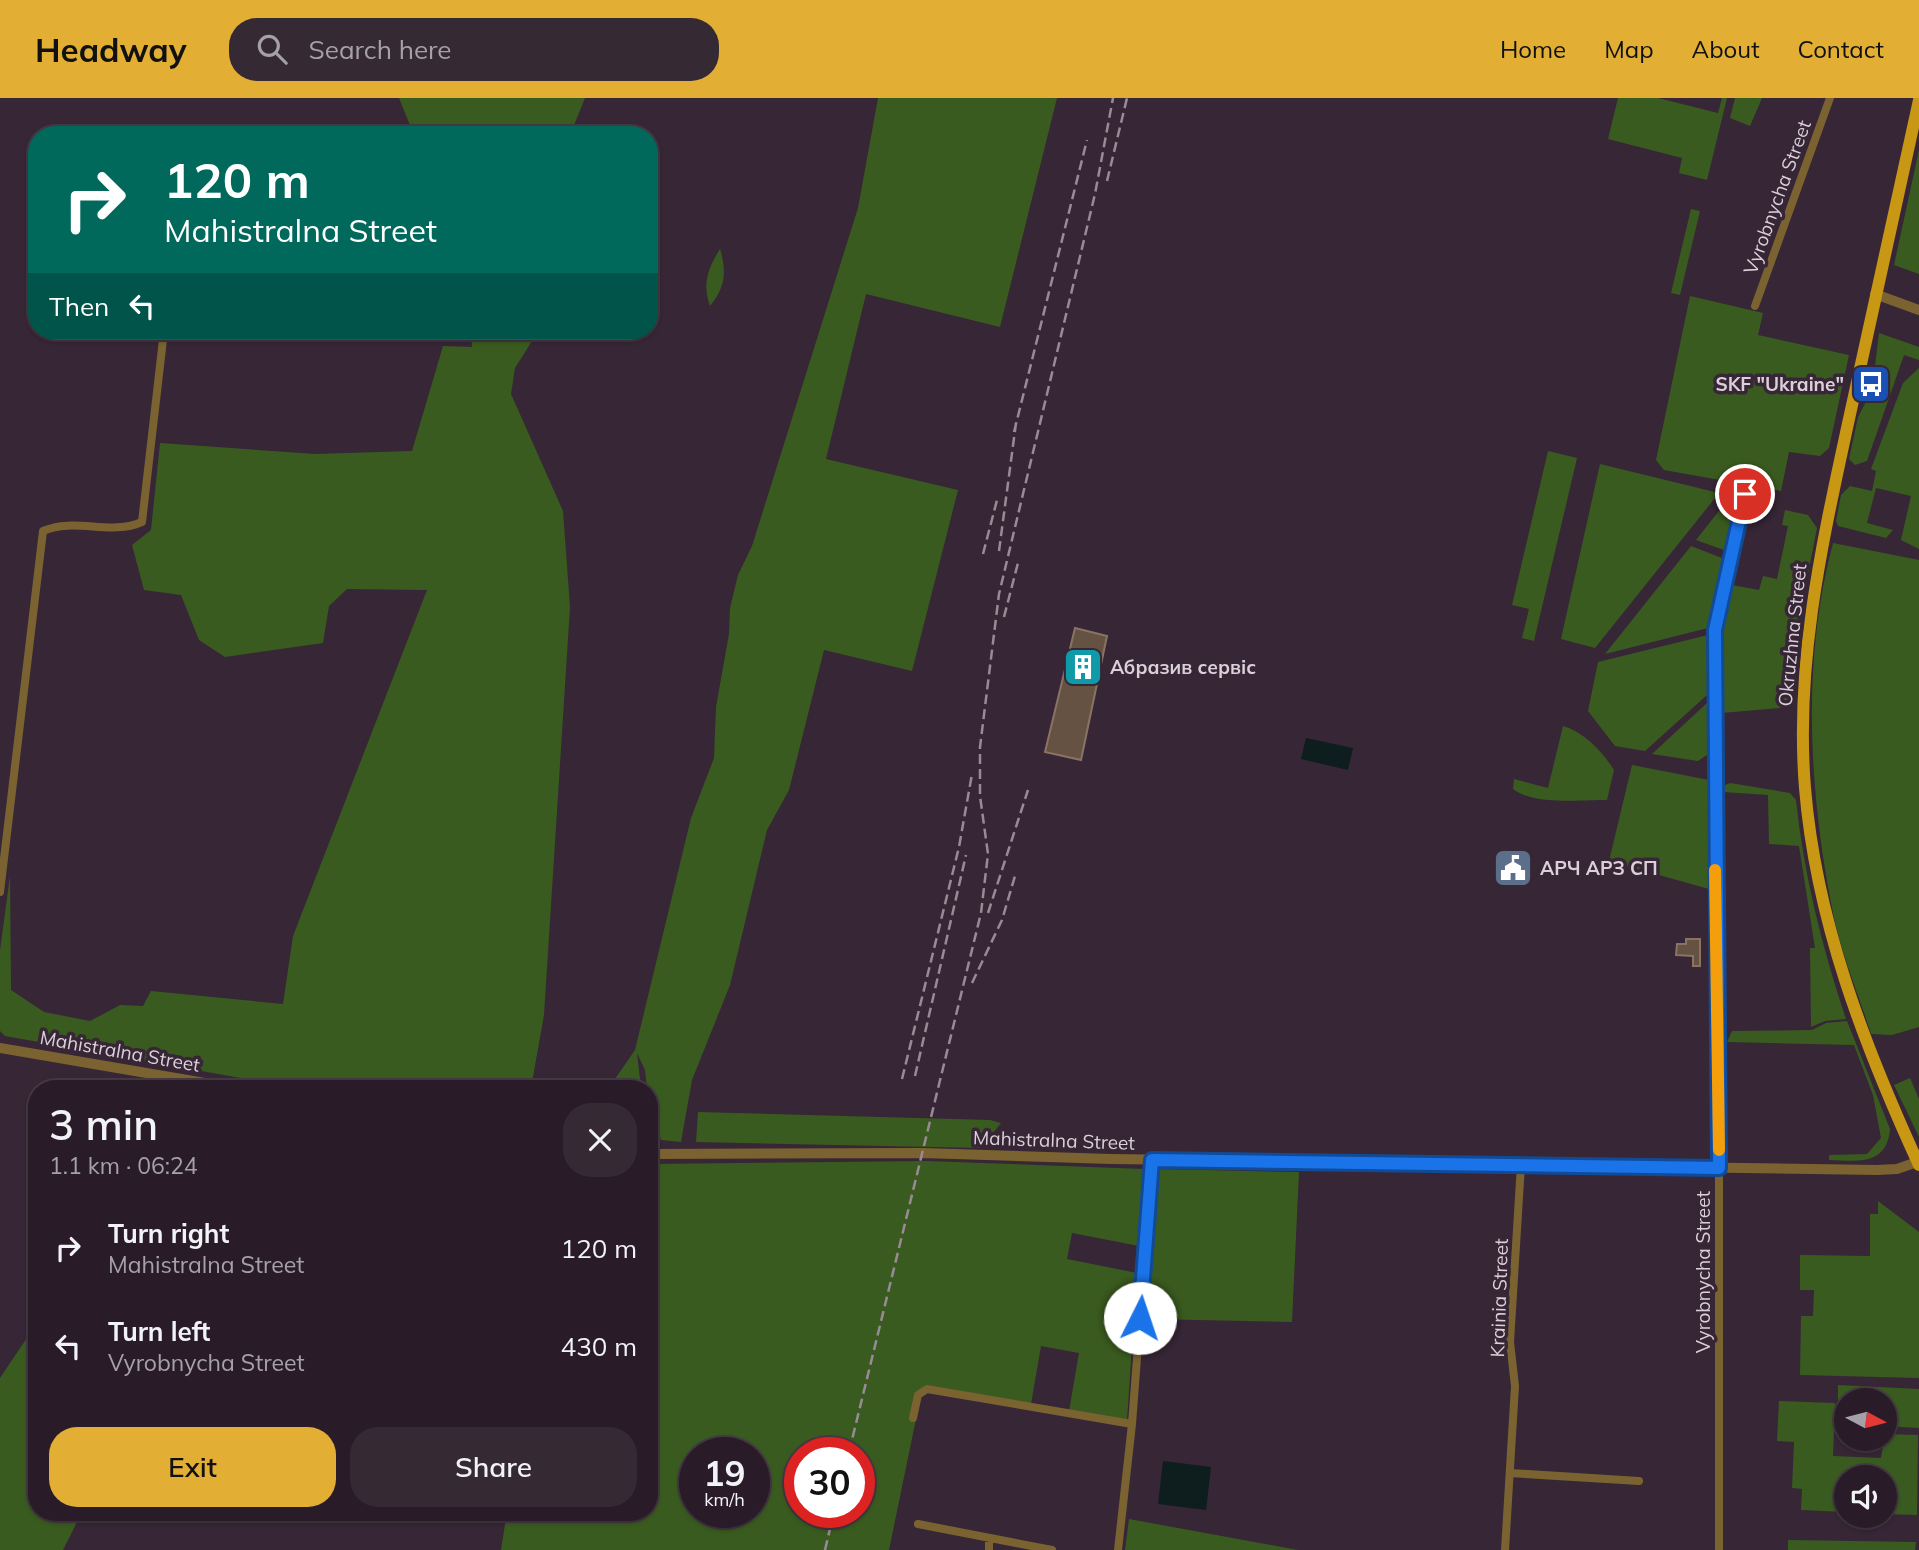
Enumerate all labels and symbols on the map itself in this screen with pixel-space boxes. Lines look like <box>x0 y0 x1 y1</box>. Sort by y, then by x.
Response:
street label: Vyrobnycha Street <box>1738 116 1816 277</box>
bus stop icon: SKF "Ukraine" <box>1850 363 1892 405</box>
place label: SKF "Ukraine" <box>1715 372 1844 396</box>
pin <box>1715 464 1775 524</box>
street label: Okruzhna Street <box>1773 562 1811 708</box>
building icon: Абразив сервіс <box>1062 646 1104 688</box>
place label: Абразив сервіс <box>1110 655 1256 679</box>
public building icon: АРЧ АРЗ СП <box>1492 847 1534 889</box>
place label: АРЧ АРЗ СП <box>1540 856 1658 880</box>
street label: Mahistralna Street <box>38 1025 202 1077</box>
street label: Mahistralna Street <box>973 1125 1136 1155</box>
street label: Vyrobnycha Street <box>1691 1191 1715 1353</box>
street label: Krainia Street <box>1485 1238 1513 1358</box>
position arrow <box>1103 1281 1177 1355</box>
north arrow <box>1834 1388 1897 1451</box>
speed limit sign: 30 <box>784 1437 875 1528</box>

